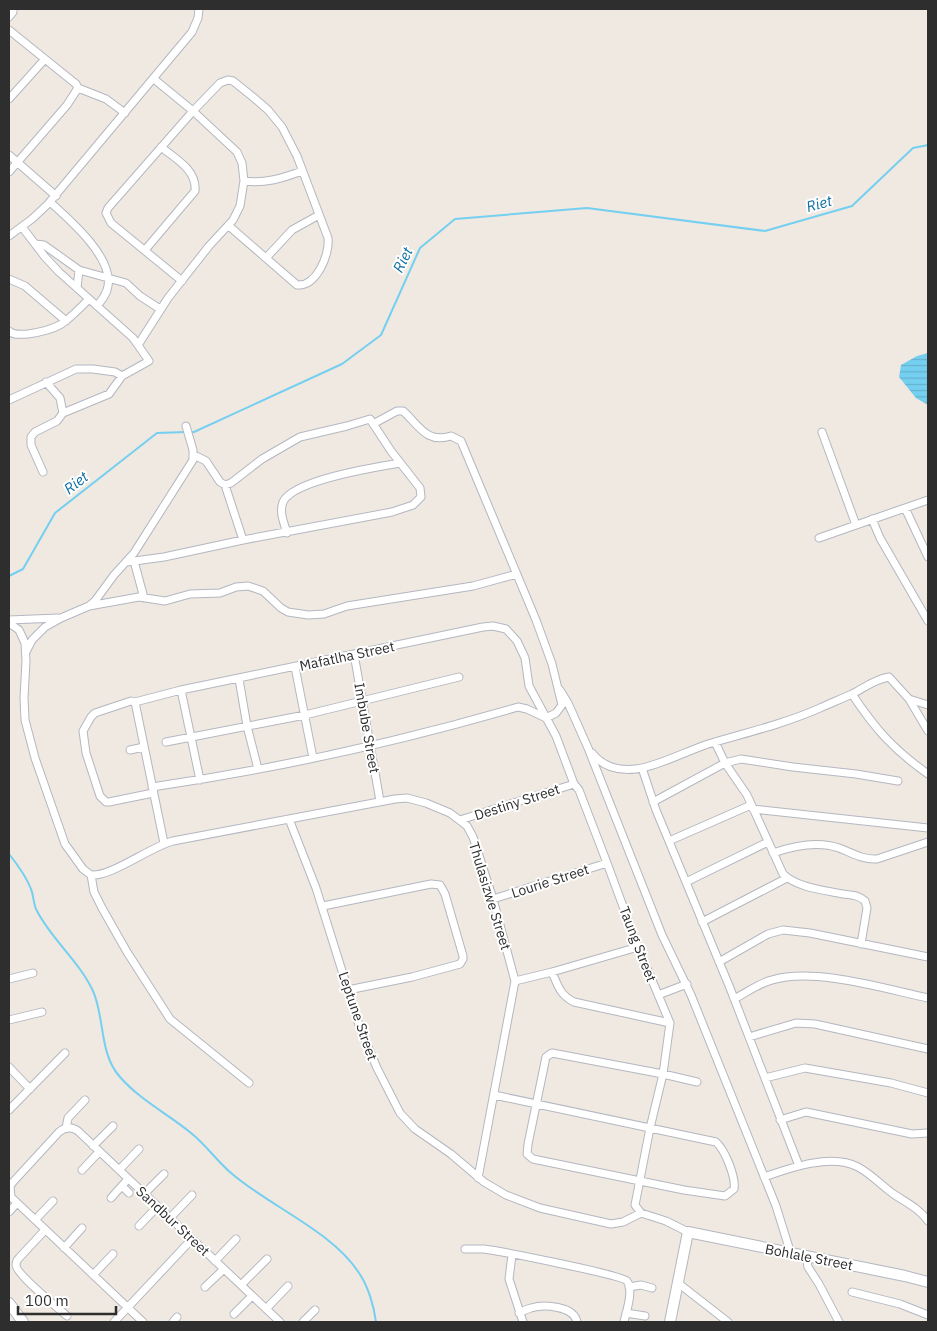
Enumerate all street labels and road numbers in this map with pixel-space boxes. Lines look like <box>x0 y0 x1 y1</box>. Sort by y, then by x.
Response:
street label: Mafatlha Street <box>298 637 396 675</box>
street label: Imbube Street <box>350 681 384 775</box>
street label: Destiny Street <box>472 780 562 824</box>
street label: Thulasizwe Street <box>465 840 515 952</box>
street label: Lourie Street <box>509 860 591 902</box>
street label: Taung Street <box>615 904 661 984</box>
street label: Leptune Street <box>334 969 382 1063</box>
street label: Sandbur Street <box>132 1182 214 1260</box>
street label: Bohlale Street <box>763 1240 855 1274</box>

